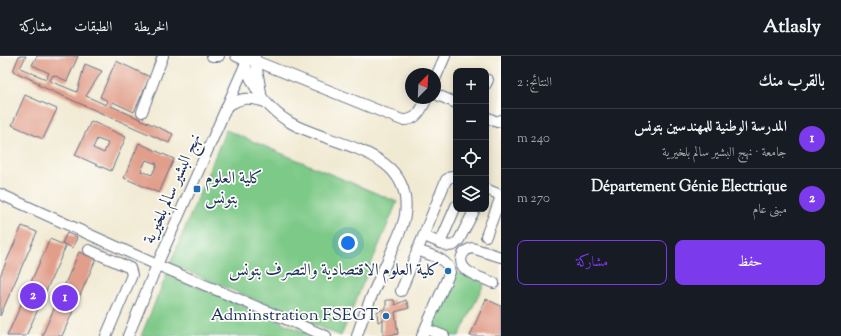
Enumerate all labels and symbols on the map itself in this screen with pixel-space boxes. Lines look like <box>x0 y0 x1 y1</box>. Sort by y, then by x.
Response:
north arrow <box>405 68 441 104</box>
street label: نهج البشير سالم بلخيرية <box>138 130 210 249</box>
place label: كلية العلوم بتونس <box>205 167 263 211</box>
marker: كلية العلوم بتونس <box>192 184 202 194</box>
your location <box>338 233 358 253</box>
place label: كلية العلوم الاقتصادية والتصرف بتونس <box>229 259 440 284</box>
marker: كلية العلوم الاقتصادية والتصرف بتونس <box>443 266 453 276</box>
pin: 2 <box>20 281 46 311</box>
pin: 1 <box>52 283 78 313</box>
place label: Adminstration FSEGT <box>211 304 378 328</box>
marker: Adminstration FSEGT <box>381 311 391 321</box>

